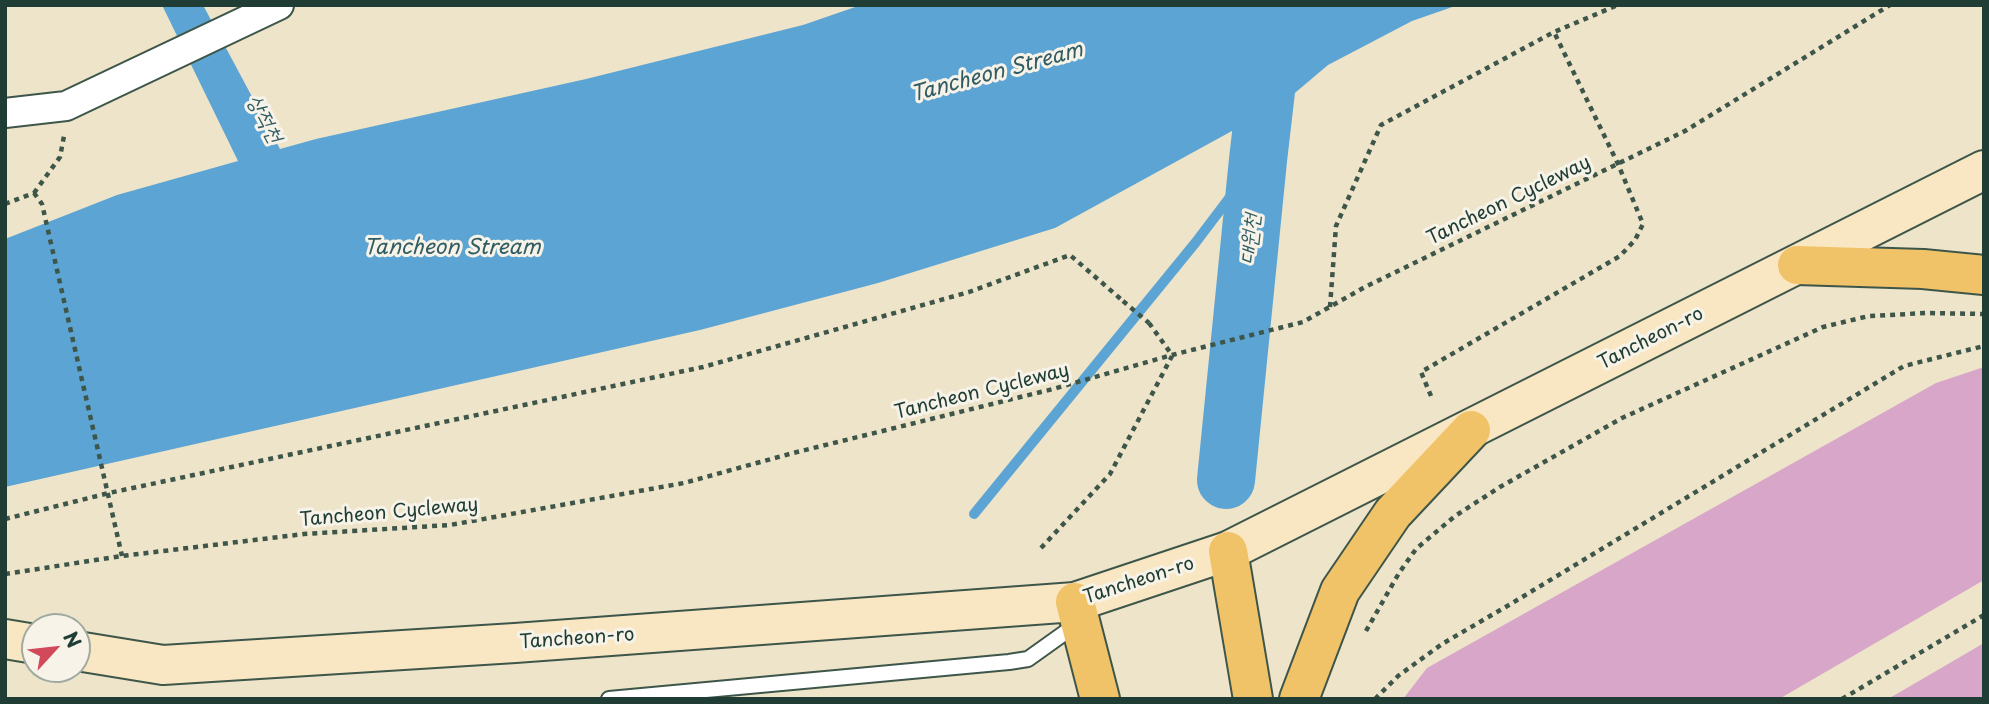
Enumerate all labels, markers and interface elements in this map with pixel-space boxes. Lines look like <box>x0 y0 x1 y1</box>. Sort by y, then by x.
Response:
water label: Tancheon Stream <box>908 38 1086 108</box>
water label: 상적천 <box>241 91 287 147</box>
street label: Tancheon Cycleway <box>1424 151 1594 251</box>
water label: 대원천 <box>1236 212 1266 266</box>
water label: Tancheon Stream <box>363 235 541 261</box>
street label: Tancheon-ro <box>1595 303 1707 375</box>
street label: Tancheon Cycleway <box>892 359 1072 425</box>
street label: Tancheon Cycleway <box>299 494 479 532</box>
street label: Tancheon-ro <box>1081 552 1197 610</box>
north arrow <box>21 613 91 683</box>
street label: Tancheon-ro <box>519 624 635 654</box>
text: N <box>57 626 89 652</box>

